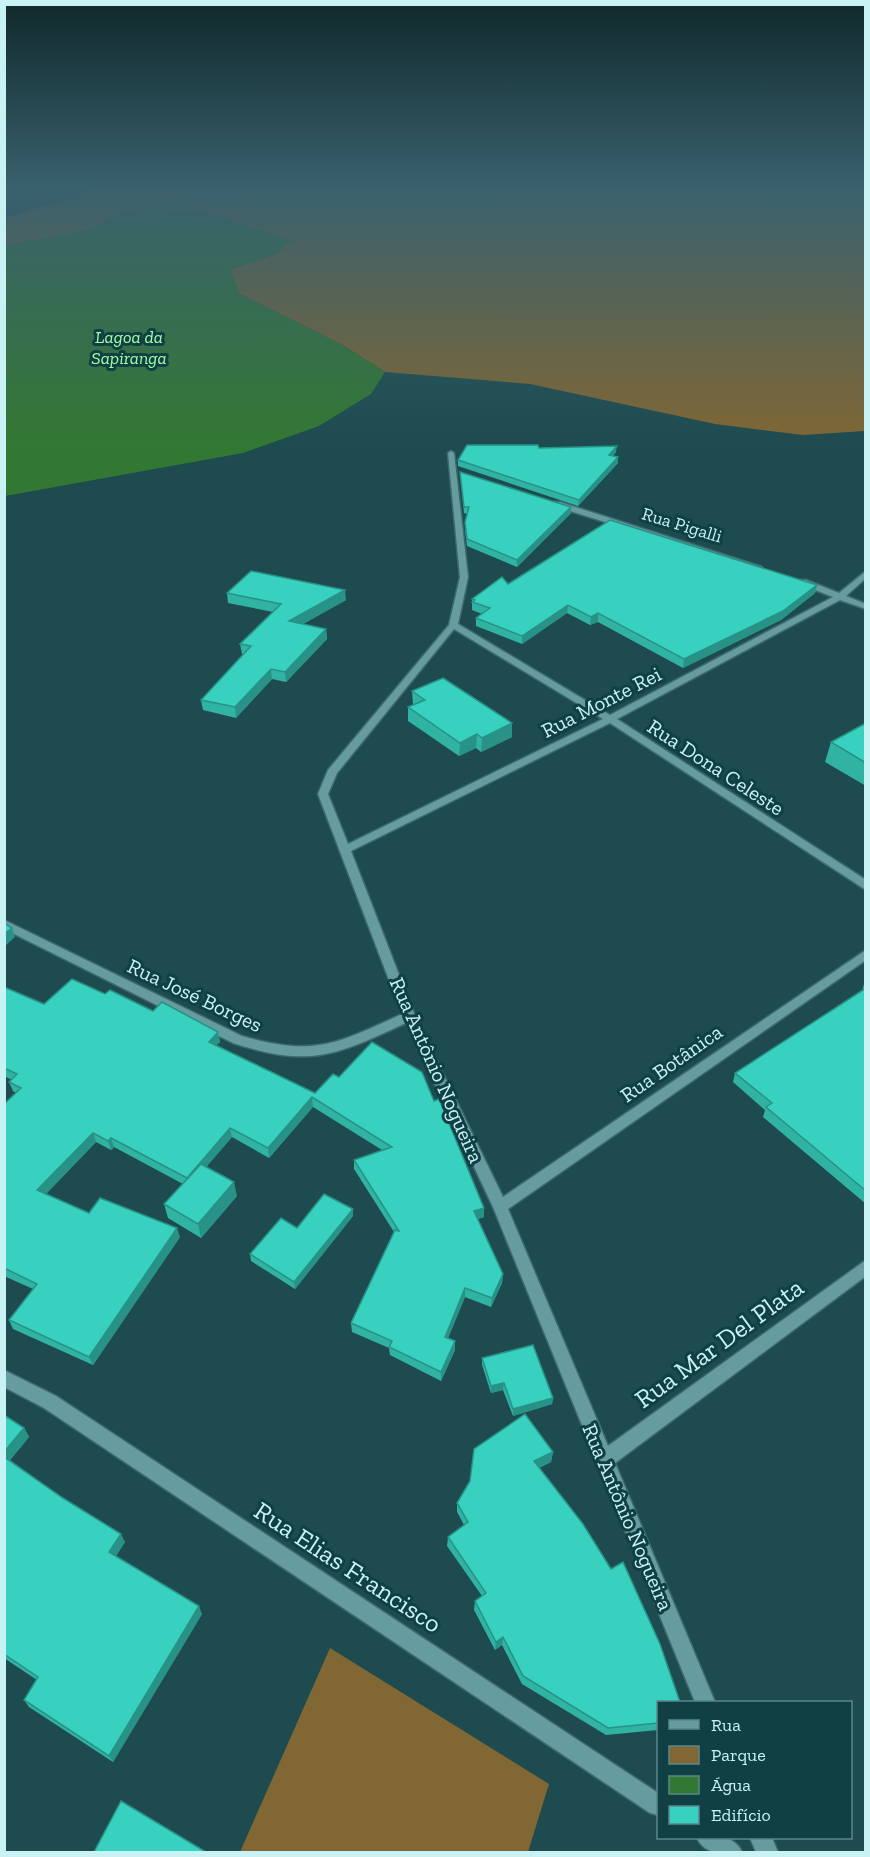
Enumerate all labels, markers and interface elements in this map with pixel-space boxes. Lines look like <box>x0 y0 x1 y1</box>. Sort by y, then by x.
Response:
water label: Lagoa da Sapiranga <box>91 326 167 369</box>
street label: Rua Pigalli <box>639 502 725 548</box>
street label: Rua Monte Rei <box>537 661 665 743</box>
street label: Rua Dona Celeste <box>643 714 789 821</box>
street label: Rua José Borges <box>124 953 266 1037</box>
street label: Rua Antônio Nogueira <box>385 973 489 1167</box>
street label: Rua Botânica <box>615 1019 727 1107</box>
street label: Rua Mar Del Plata <box>628 1271 810 1415</box>
street label: Rua Antônio Nogueira <box>577 1420 679 1614</box>
street label: Rua Elias Francisco <box>248 1494 448 1640</box>
legend <box>657 1701 852 1839</box>
text: Rua <box>711 1714 741 1736</box>
text: Parque <box>711 1744 766 1766</box>
text: Água <box>711 1774 751 1796</box>
text: Edifício <box>711 1804 771 1826</box>

